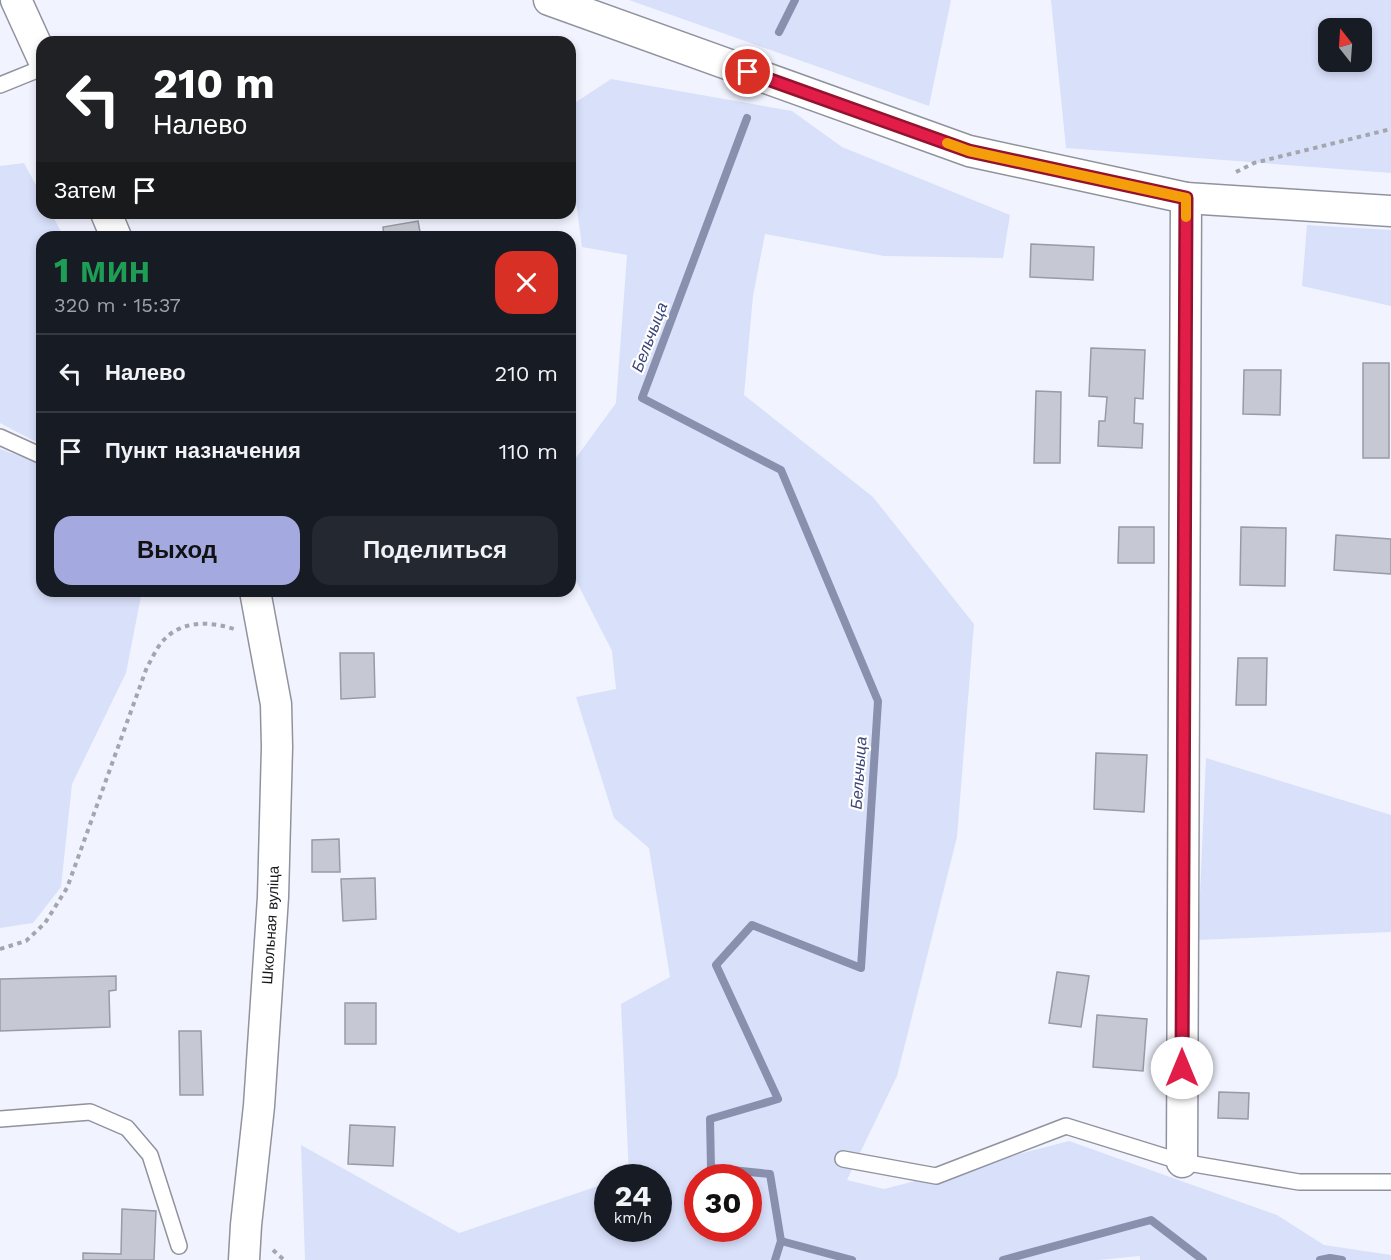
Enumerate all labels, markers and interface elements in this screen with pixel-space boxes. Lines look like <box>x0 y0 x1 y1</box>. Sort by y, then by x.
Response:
north arrow <box>1318 18 1372 72</box>
map controls <box>1318 18 1372 72</box>
pin <box>722 46 773 97</box>
icon: arrive <box>731 55 764 88</box>
text: 210 m <box>153 59 275 108</box>
icon: left <box>54 60 132 138</box>
text: Налево <box>153 109 247 141</box>
icon: arrive <box>128 174 161 207</box>
text: Затем <box>54 178 116 203</box>
text: 1 мин <box>54 249 150 291</box>
button: close <box>495 251 558 314</box>
text: 320 m · 15:37 <box>54 293 181 317</box>
water label: Бельчыца <box>628 300 671 375</box>
icon: left <box>54 357 87 390</box>
text: Налево <box>105 360 186 385</box>
text: 210 m <box>494 361 558 386</box>
icon: arrive <box>54 435 87 468</box>
text: Пункт назначения <box>105 438 301 463</box>
text: 110 m <box>499 439 558 464</box>
button: Выход <box>54 516 300 585</box>
button: Поделиться <box>312 516 558 585</box>
water label: Бельчыца <box>846 736 871 810</box>
street label: Школьная вуліца <box>258 865 283 985</box>
position arrow <box>1150 1036 1214 1100</box>
speed limit sign: 30 <box>684 1164 762 1242</box>
text: 24 <box>615 1178 651 1213</box>
text: km/h <box>614 1209 652 1227</box>

